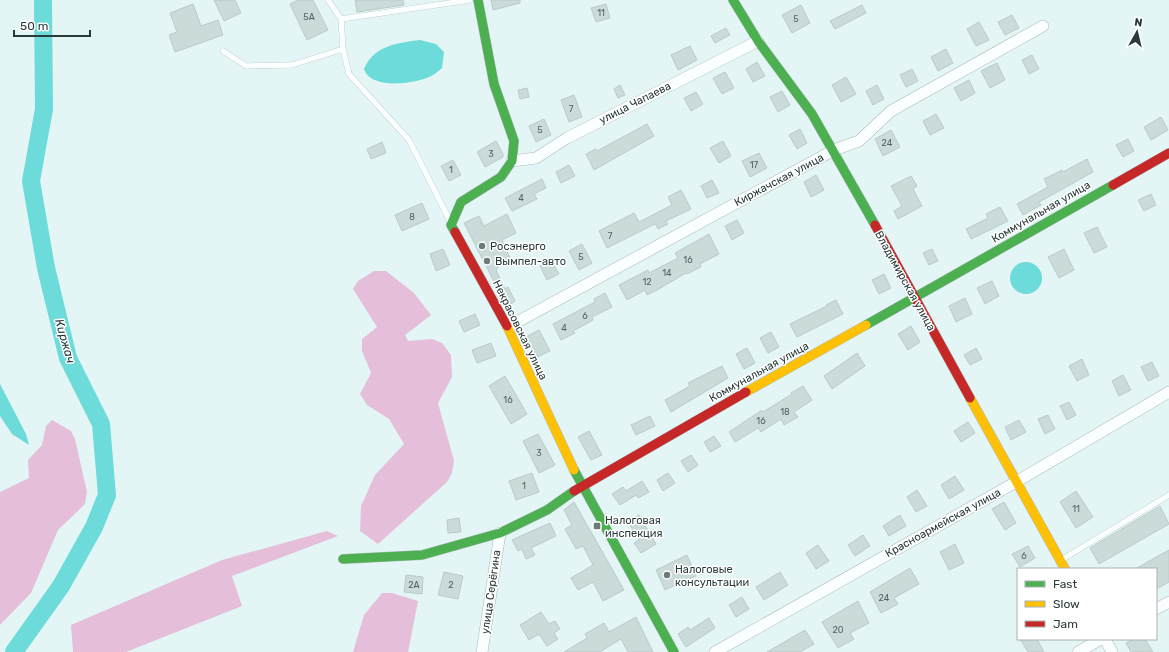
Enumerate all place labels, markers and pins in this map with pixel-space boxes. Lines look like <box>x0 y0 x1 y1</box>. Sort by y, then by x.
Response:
place label: Росэнерго <box>490 240 546 253</box>
marker: Росэнерго <box>477 241 487 251</box>
place label: Вымпел-авто <box>495 255 566 268</box>
marker: Вымпел-авто <box>482 256 492 266</box>
place label: Налоговая инспекция <box>605 514 663 540</box>
marker: Налоговая инспекция <box>592 521 602 531</box>
place label: Налоговые консультации <box>675 563 749 589</box>
marker: Налоговые консультации <box>662 570 672 580</box>

